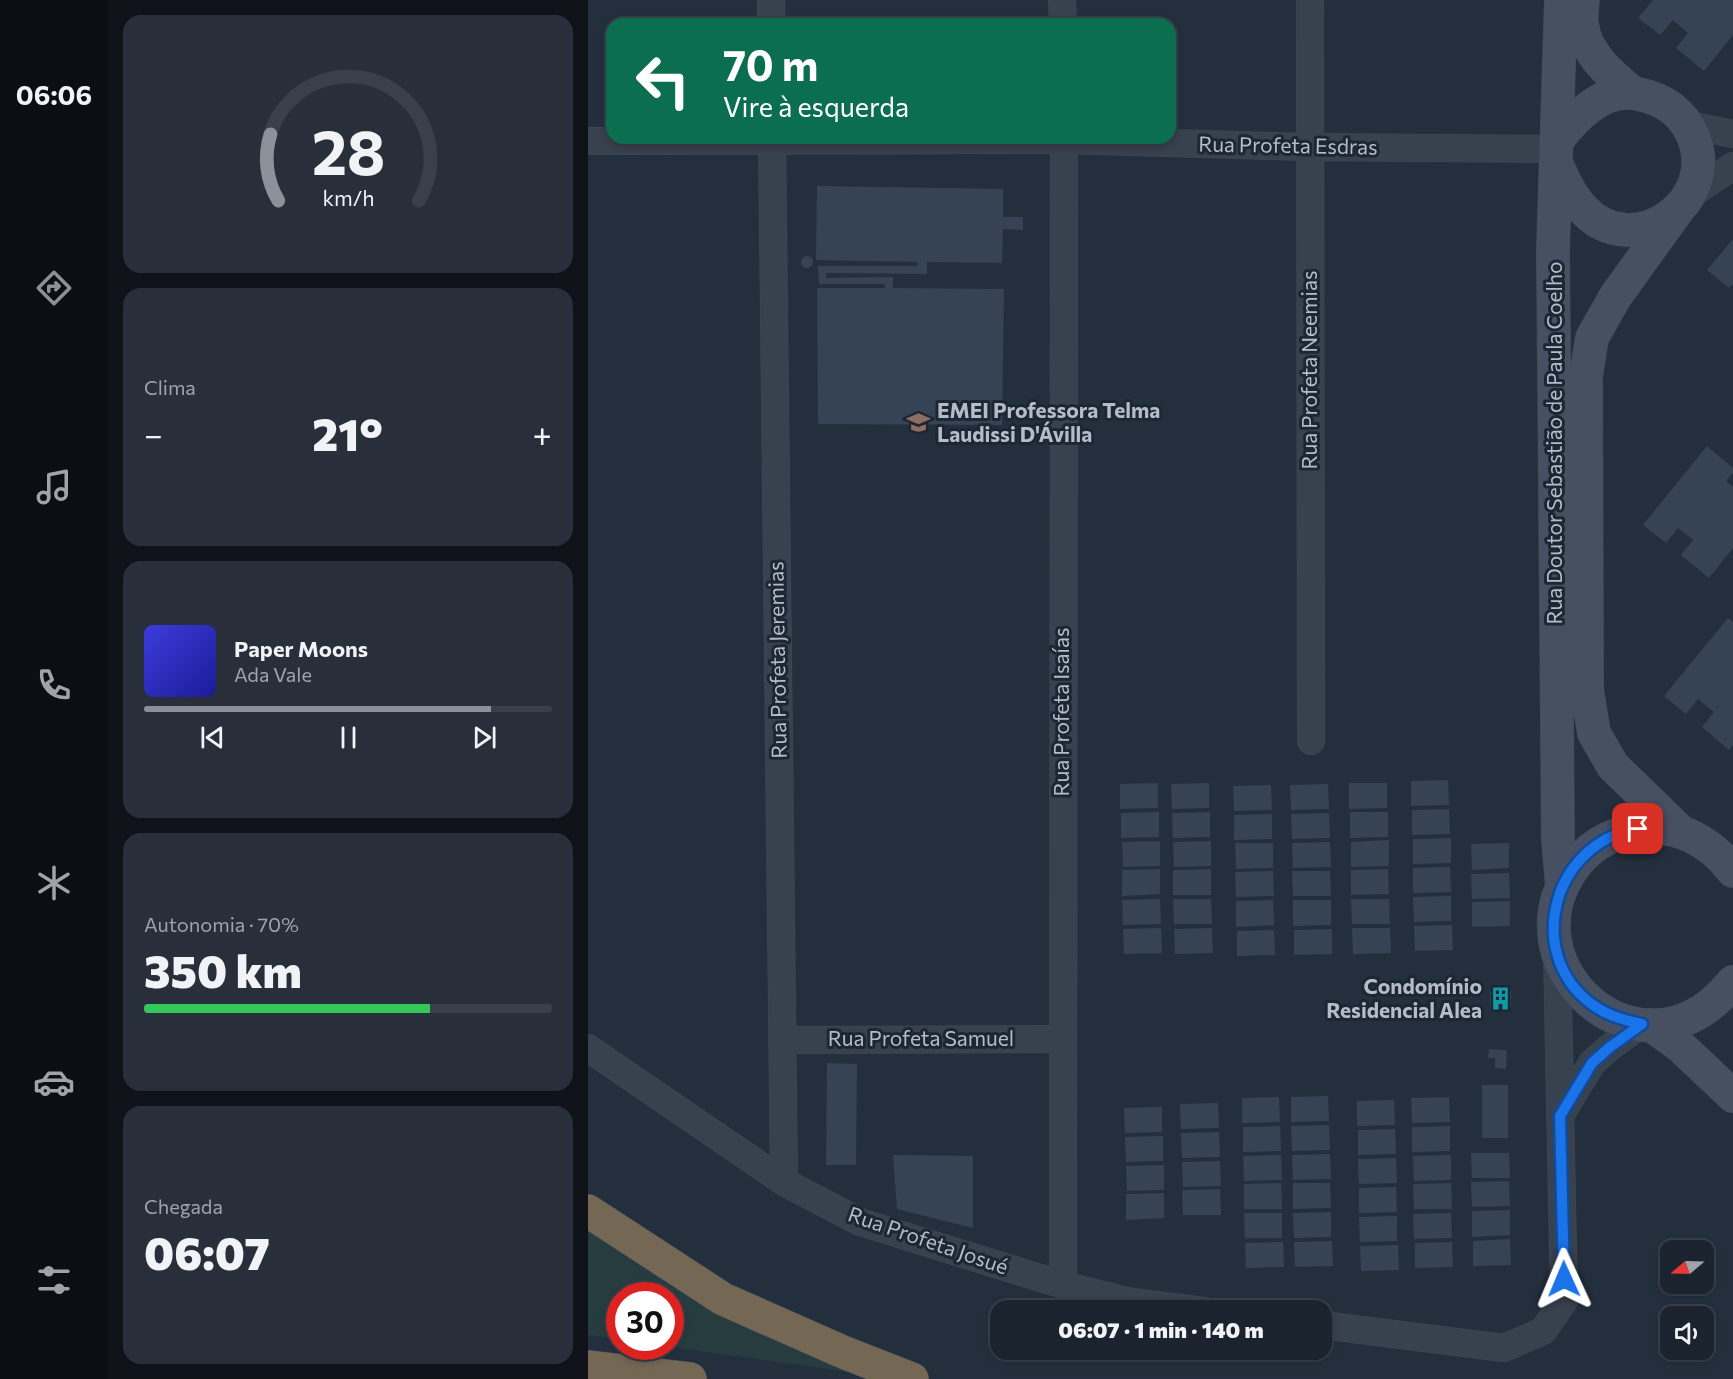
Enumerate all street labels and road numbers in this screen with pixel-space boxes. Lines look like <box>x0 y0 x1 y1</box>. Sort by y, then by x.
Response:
street label: Rua Profeta Esdras <box>1198 130 1378 159</box>
street label: Rua Doutor Sebastião de Paula Coelho <box>1541 262 1566 624</box>
street label: Rua Profeta Neemias <box>1296 271 1321 469</box>
street label: Rua Profeta Jeremias <box>762 561 791 759</box>
street label: Rua Profeta Isaías <box>1048 628 1073 796</box>
street label: Rua Profeta Samuel <box>828 1025 1014 1050</box>
street label: Rua Profeta Josué <box>845 1201 1012 1279</box>

